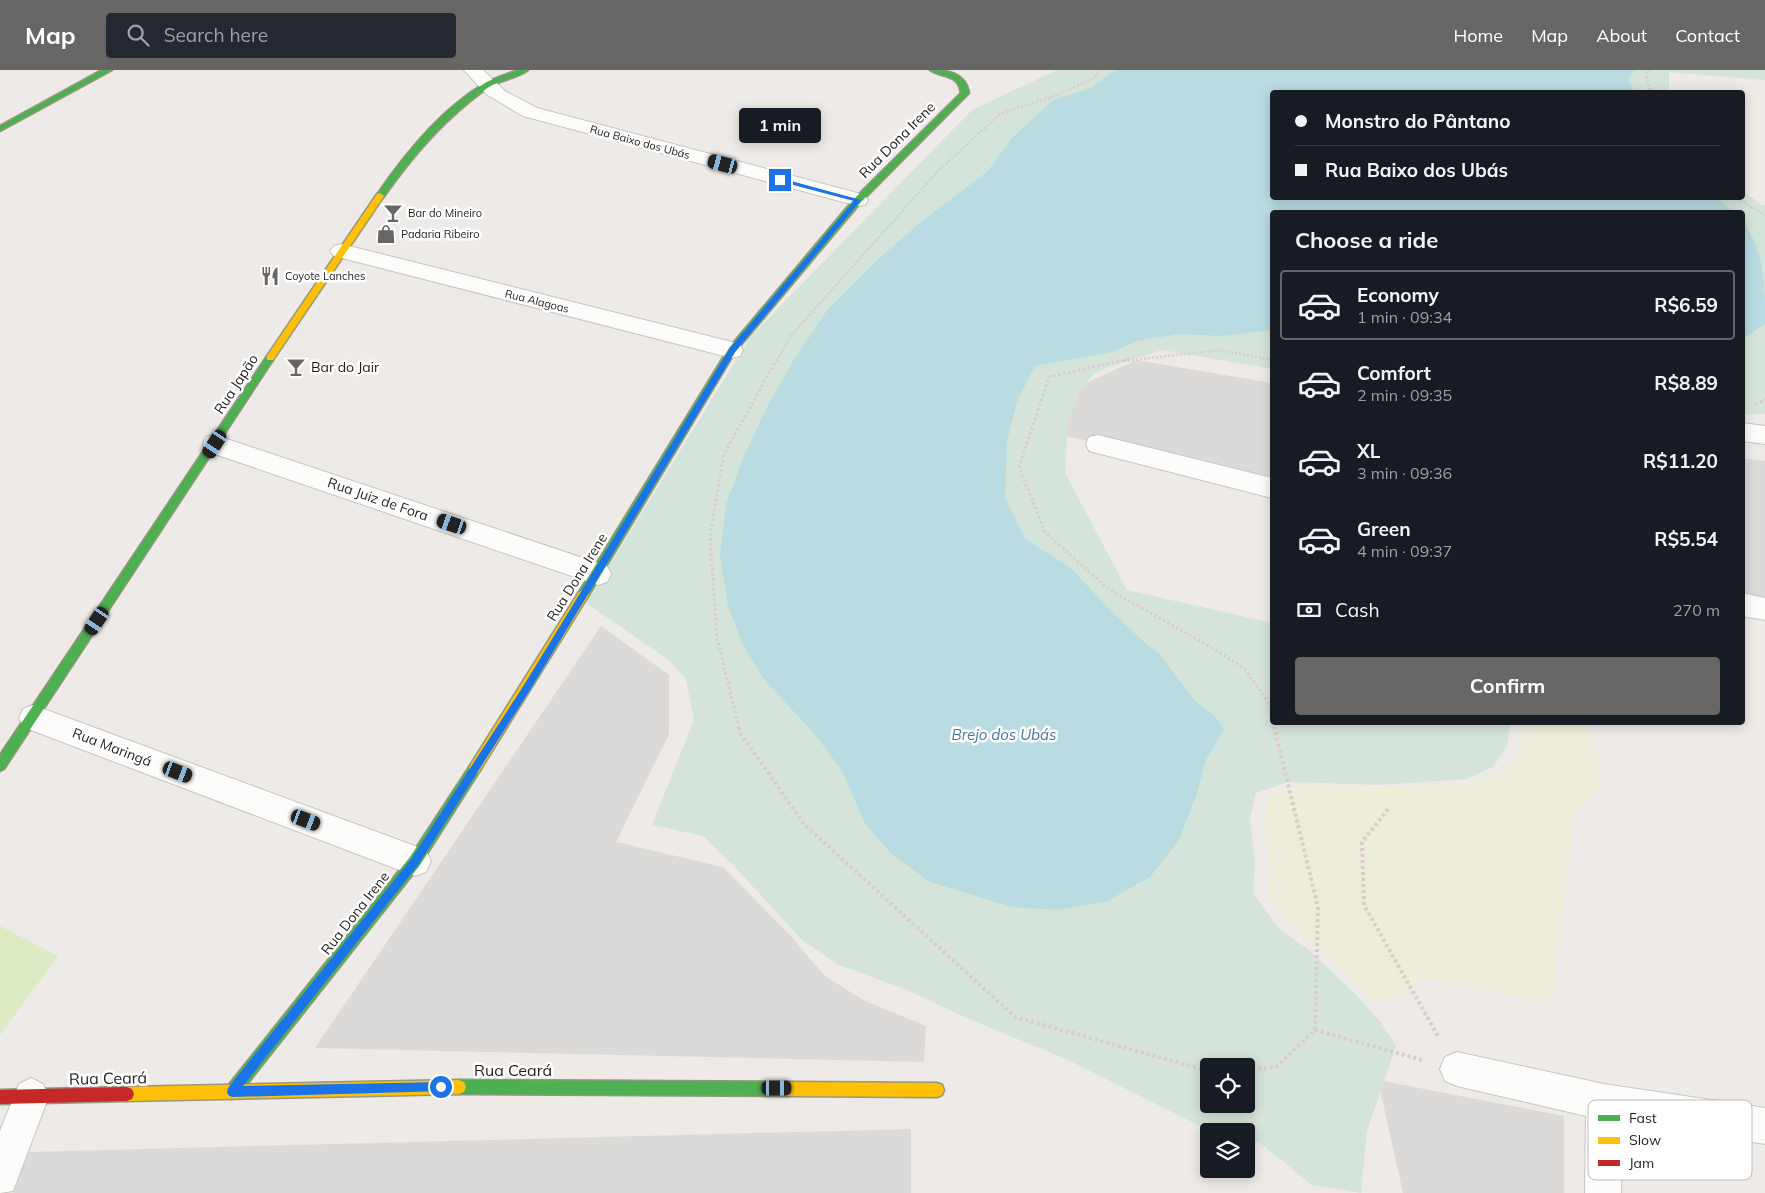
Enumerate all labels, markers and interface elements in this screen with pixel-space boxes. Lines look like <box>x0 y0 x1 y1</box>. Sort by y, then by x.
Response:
search box <box>106 13 456 58</box>
text: Map <box>25 20 76 50</box>
icon: search <box>124 21 152 49</box>
text: Search here <box>164 23 268 47</box>
text: Home <box>1453 24 1503 47</box>
text: Map <box>1531 24 1568 47</box>
text: About <box>1596 24 1647 47</box>
text: Contact <box>1675 24 1740 47</box>
street label: Rua Dona Irene <box>855 98 939 182</box>
callout: 1 min <box>739 108 821 142</box>
text: Monstro do Pântano <box>1325 109 1510 133</box>
text: 1 min <box>759 115 801 135</box>
street label: Rua Baixo dos Ubás <box>588 122 692 162</box>
car <box>706 153 739 175</box>
text: Rua Baixo dos Ubás <box>1325 158 1508 182</box>
route end <box>769 169 791 191</box>
bar icon: Bar do Mineiro <box>382 202 404 224</box>
place label: Bar do Mineiro <box>408 206 482 220</box>
shop icon: Padaria Ribeiro <box>375 223 397 245</box>
text: Choose a ride <box>1295 226 1438 254</box>
place label: Padaria Ribeiro <box>401 227 479 241</box>
restaurant icon: Coyote Lanches <box>259 265 281 287</box>
place label: Coyote Lanches <box>285 269 365 283</box>
icon: car <box>1297 283 1342 328</box>
text: Economy <box>1357 283 1439 307</box>
street label: Rua Alagoas <box>503 286 571 316</box>
text: R$6.59 <box>1654 293 1718 317</box>
text: 1 min · 09:34 <box>1357 307 1452 327</box>
street label: Rua Japão <box>210 351 262 417</box>
bar icon: Bar do Jair <box>285 356 307 378</box>
place label: Bar do Jair <box>311 358 380 376</box>
icon: car <box>1297 361 1342 406</box>
text: Comfort <box>1357 361 1431 385</box>
text: R$8.89 <box>1654 371 1718 395</box>
text: 2 min · 09:35 <box>1357 385 1452 405</box>
car <box>200 427 229 461</box>
icon: car <box>1297 439 1342 484</box>
text: XL <box>1357 439 1380 463</box>
text: R$11.20 <box>1643 449 1718 473</box>
text: 3 min · 09:36 <box>1357 463 1452 483</box>
street label: Rua Juiz de Fora <box>325 473 431 525</box>
car <box>435 512 468 536</box>
icon: car <box>1297 517 1342 562</box>
text: Green <box>1357 517 1411 541</box>
text: R$5.54 <box>1654 527 1718 551</box>
street label: Rua Dona Irene <box>543 530 611 624</box>
text: 4 min · 09:37 <box>1357 541 1452 561</box>
icon: cash <box>1295 596 1323 624</box>
text: Cash <box>1335 598 1380 622</box>
text: 270 m <box>1673 600 1720 620</box>
car <box>82 604 111 638</box>
button: Confirm <box>1295 657 1720 715</box>
street label: Rua Maringá <box>70 724 154 770</box>
water label: Brejo dos Ubás <box>951 725 1057 744</box>
car <box>161 760 194 784</box>
car <box>289 808 322 832</box>
street label: Rua Dona Irene <box>317 868 393 958</box>
map controls <box>1200 1058 1255 1178</box>
button: locate <box>1200 1058 1255 1113</box>
street label: Rua Ceará <box>474 1060 552 1080</box>
street label: Rua Ceará <box>69 1067 147 1089</box>
route start <box>430 1076 452 1098</box>
car <box>762 1081 792 1096</box>
legend <box>1588 1100 1752 1180</box>
text: Fast <box>1629 1109 1657 1127</box>
button: layers <box>1200 1123 1255 1178</box>
text: Slow <box>1629 1131 1661 1149</box>
text: Jam <box>1629 1154 1654 1172</box>

